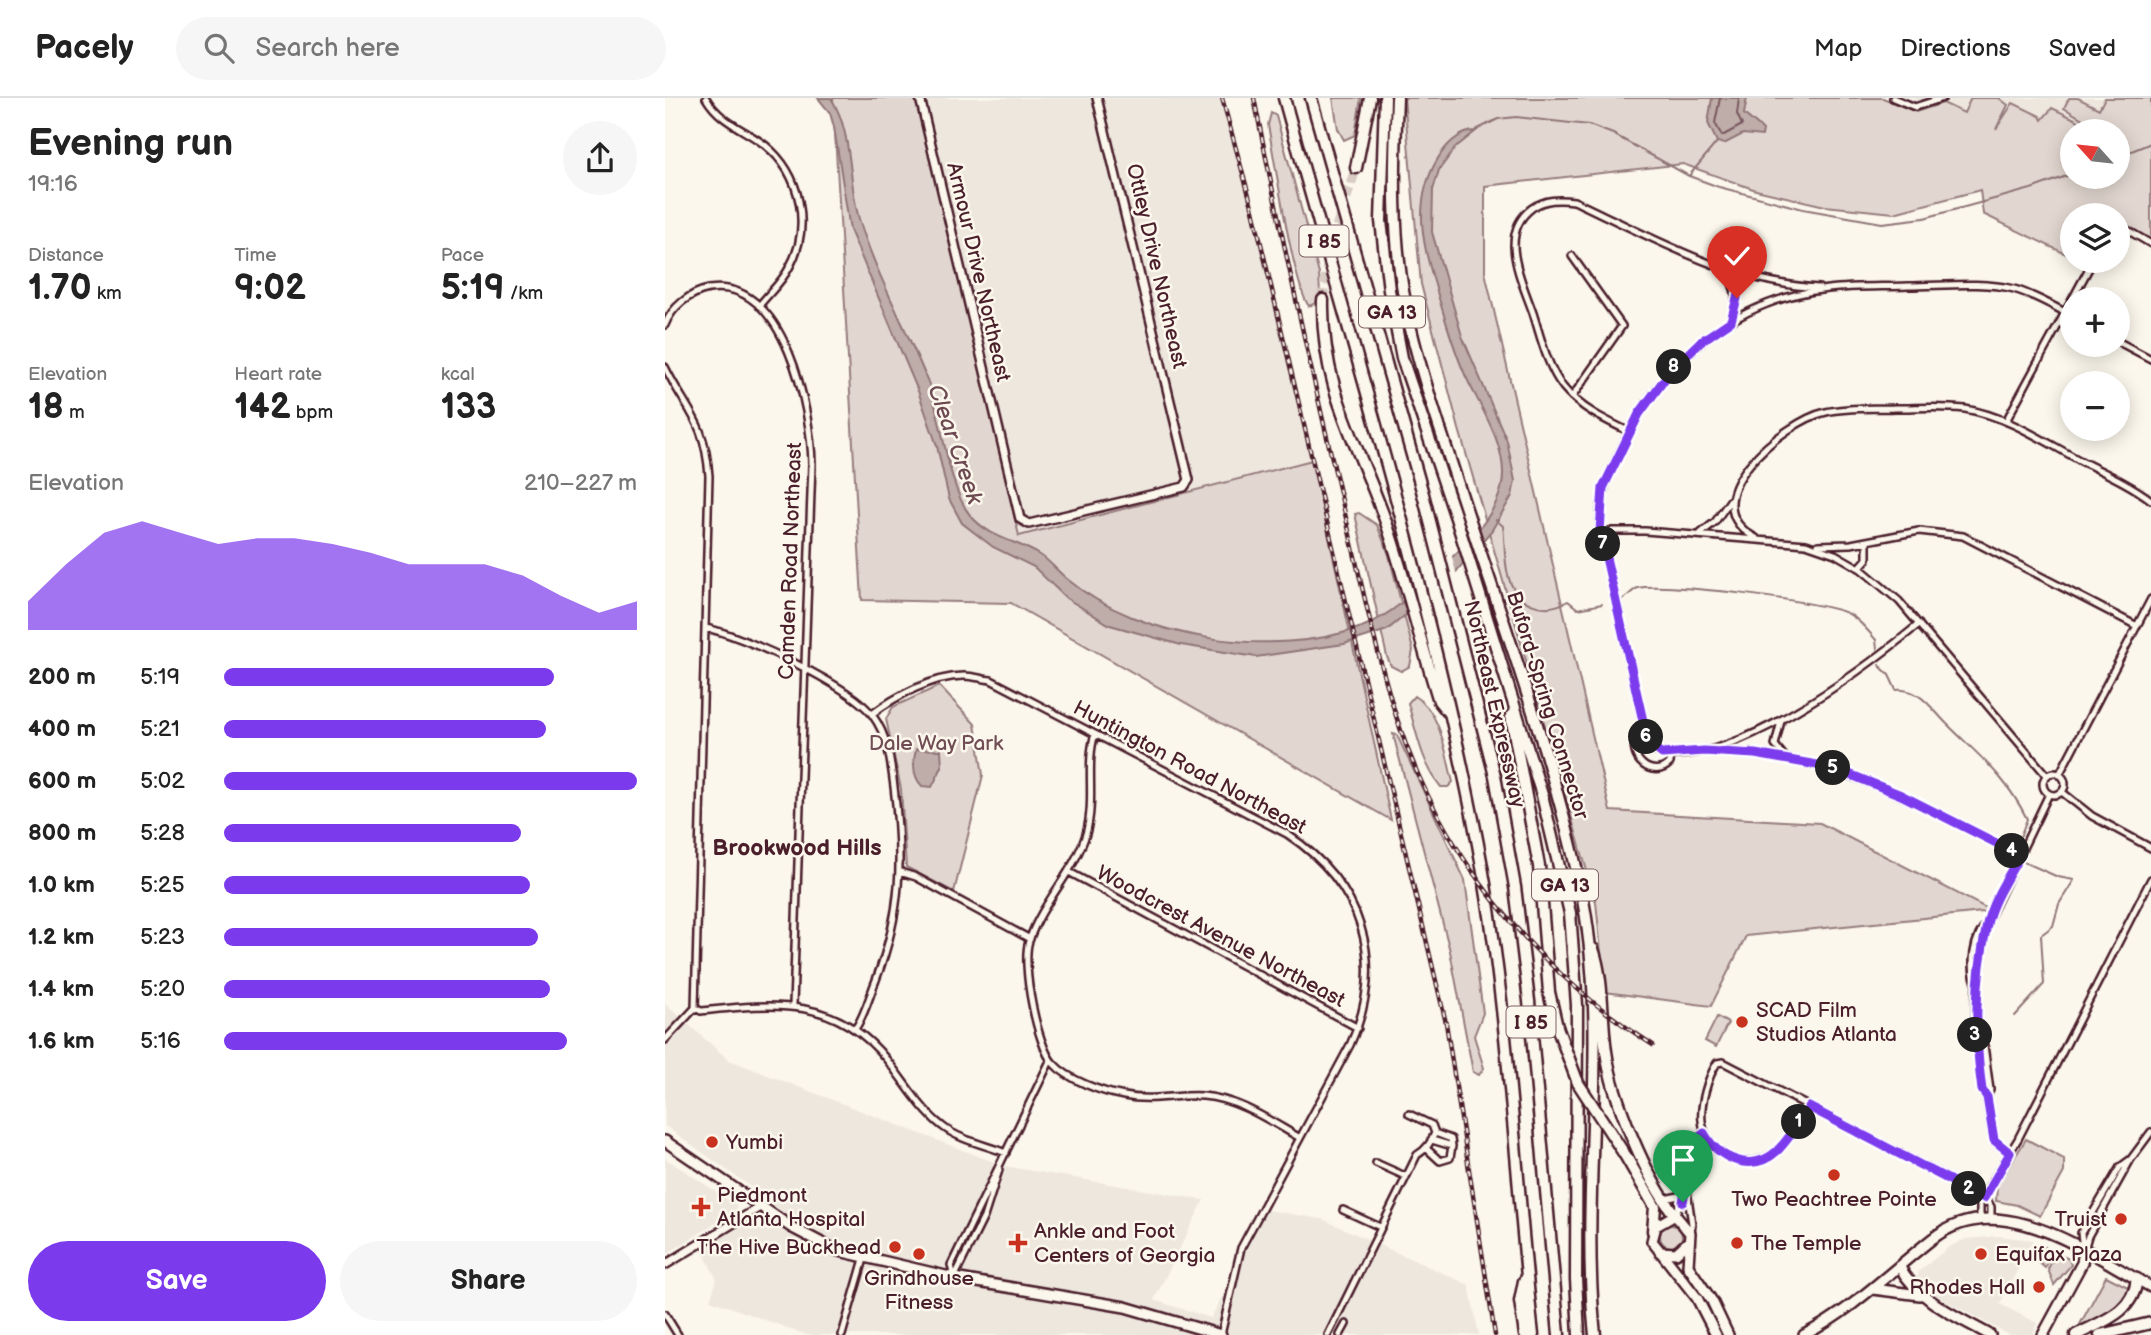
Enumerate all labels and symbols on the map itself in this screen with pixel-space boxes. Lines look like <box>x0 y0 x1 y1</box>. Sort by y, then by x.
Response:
north arrow <box>2060 119 2130 189</box>
street label: Armour Drive Northeast <box>941 160 1016 385</box>
street label: Ottley Drive Northeast <box>1121 161 1192 371</box>
road number: I 85 <box>1299 225 1349 256</box>
pin <box>1707 226 1767 298</box>
road number: GA 13 <box>1359 296 1425 328</box>
pin: 8 <box>1657 350 1691 384</box>
water label: Clear Creek <box>921 381 989 509</box>
street label: Camden Road Northeast <box>774 441 807 680</box>
pin: 7 <box>1585 526 1621 562</box>
street label: Buford-Spring Connector <box>1501 588 1594 823</box>
street label: Northeast Expressway <box>1458 598 1531 811</box>
street label: Huntington Road Northeast <box>1069 695 1311 840</box>
pin: 6 <box>1629 720 1663 754</box>
park label: Dale Way Park <box>869 731 1004 756</box>
pin: 5 <box>1815 750 1851 786</box>
district label: Brookwood Hills <box>712 834 882 862</box>
pin: 4 <box>1995 834 2029 868</box>
street label: Woodcrest Avenue Northeast <box>1092 860 1350 1013</box>
road number: GA 13 <box>1532 870 1598 900</box>
place label: SCAD Film Studios Atlanta <box>1756 998 1897 1047</box>
road number: I 85 <box>1507 1006 1555 1038</box>
marker: SCAD Film Studios Atlanta <box>1734 1014 1750 1030</box>
pin: 3 <box>1957 1018 1993 1052</box>
pin: 1 <box>1781 1104 1817 1140</box>
place label: Yumbi <box>725 1130 783 1155</box>
pin <box>1653 1130 1713 1202</box>
marker: Yumbi <box>704 1134 720 1150</box>
marker: Two Peachtree Pointe <box>1826 1167 1842 1183</box>
pin: 2 <box>1951 1172 1987 1206</box>
place label: Piedmont Atlanta Hospital <box>717 1183 865 1232</box>
place label: Two Peachtree Pointe <box>1731 1187 1937 1212</box>
marker: Piedmont Atlanta Hospital <box>691 1197 711 1217</box>
place label: Truist <box>2054 1207 2108 1232</box>
marker: Truist <box>2113 1211 2129 1227</box>
place label: Ankle and Foot Centers of Georgia <box>1034 1219 1215 1268</box>
place label: The Temple <box>1751 1231 1862 1256</box>
marker: Ankle and Foot Centers of Georgia <box>1008 1233 1028 1253</box>
place label: The Hive Buckhead <box>696 1235 881 1260</box>
marker: The Temple <box>1729 1235 1745 1251</box>
marker: The Hive Buckhead <box>887 1239 903 1255</box>
place label: Equifax Plaza <box>1995 1242 2122 1267</box>
marker: Grindhouse Fitness <box>911 1246 927 1262</box>
marker: Equifax Plaza <box>1973 1246 1989 1262</box>
place label: Grindhouse Fitness <box>864 1266 974 1315</box>
place label: Rhodes Hall <box>1909 1275 2025 1300</box>
marker: Rhodes Hall <box>2031 1279 2047 1295</box>

